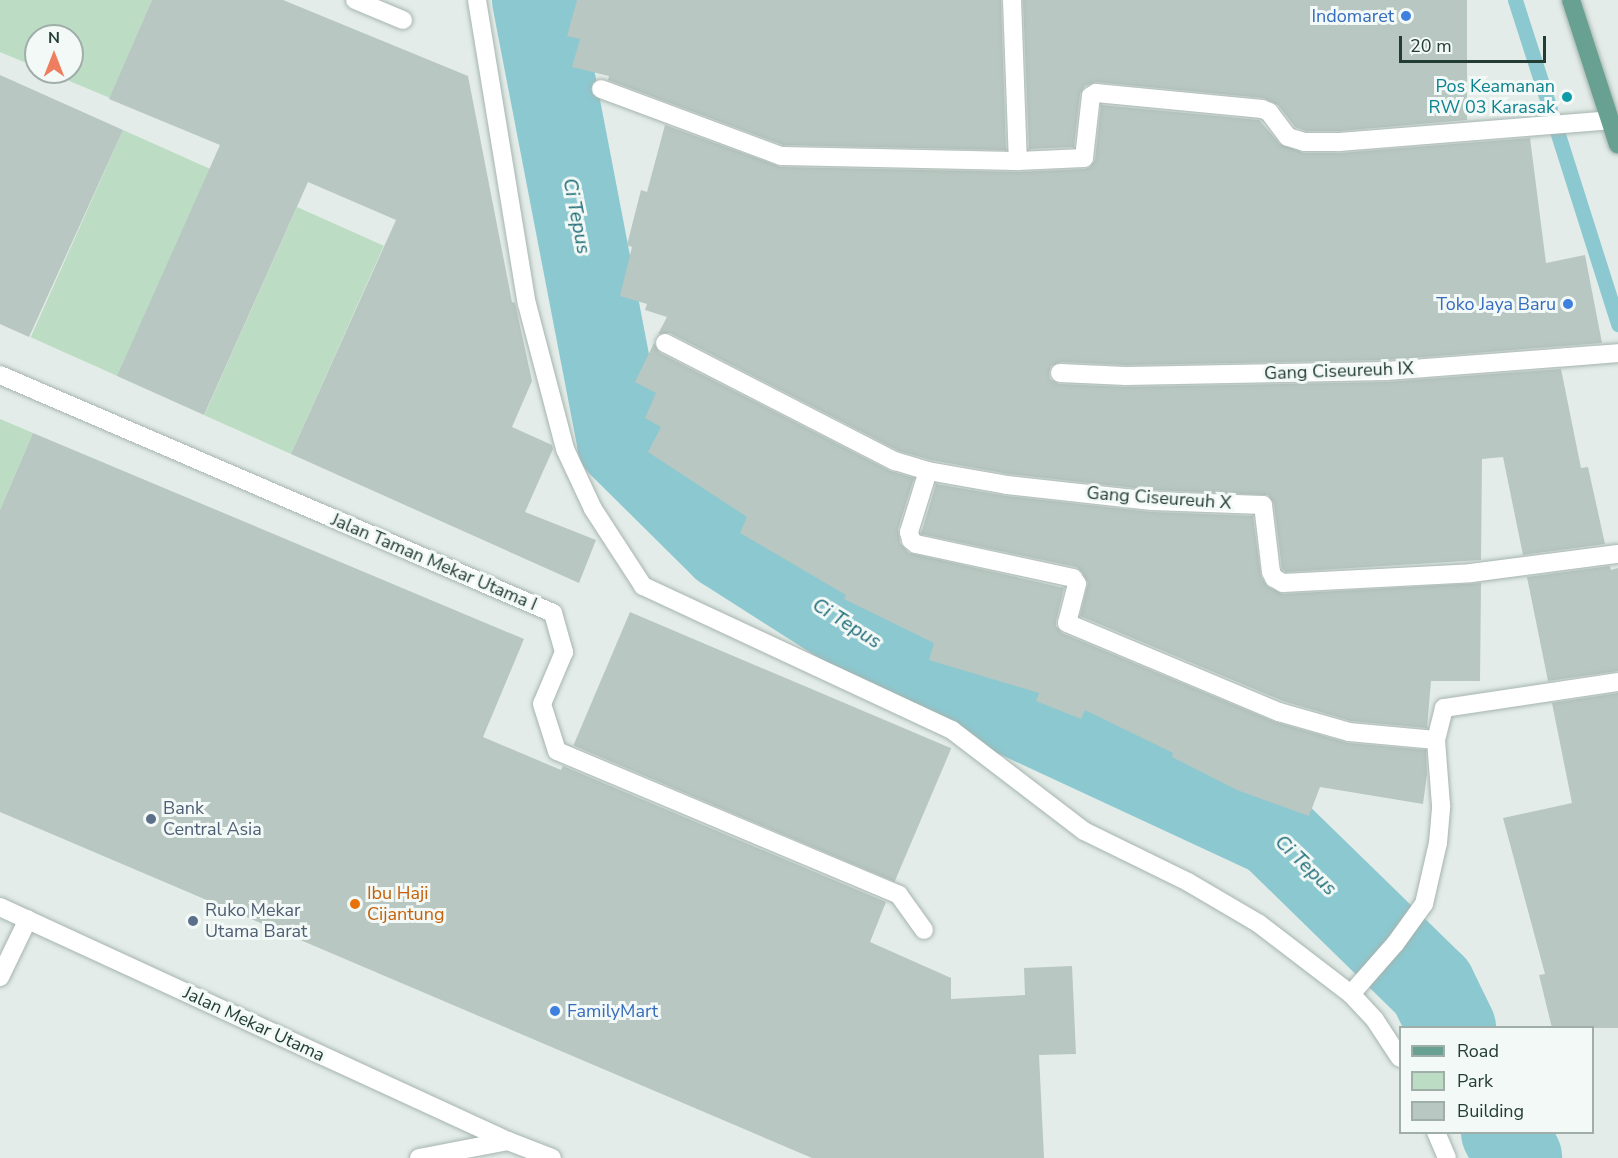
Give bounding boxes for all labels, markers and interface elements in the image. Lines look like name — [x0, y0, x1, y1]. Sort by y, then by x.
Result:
place label: Indomaret — [1312, 5, 1394, 27]
marker: Indomaret — [1399, 9, 1413, 23]
north arrow — [24, 24, 84, 84]
scale bar — [1402, 24, 1549, 62]
text: N — [48, 27, 60, 49]
text: 20 m — [1410, 34, 1452, 58]
place label: Pos Keamanan RW 03 Karasak — [1429, 76, 1555, 118]
marker: Pos Keamanan RW 03 Karasak — [1560, 90, 1574, 104]
water label: Ci Tepus — [558, 176, 596, 256]
place label: Toko Jaya Baru — [1436, 293, 1556, 315]
marker: Toko Jaya Baru — [1561, 297, 1575, 311]
street label: Gang Ciseureuh IX — [1264, 358, 1414, 384]
street label: Gang Ciseureuh X — [1086, 482, 1232, 514]
street label: Jalan Taman Mekar Utama I — [328, 509, 540, 615]
water label: Ci Tepus — [808, 592, 886, 654]
place label: Bank Central Asia — [163, 798, 262, 840]
marker: Bank Central Asia — [144, 812, 158, 826]
water label: Ci Tepus — [1270, 830, 1342, 900]
place label: Ibu Haji Cijantung — [367, 883, 444, 926]
marker: Ibu Haji Cijantung — [348, 897, 362, 911]
place label: Ruko Mekar Utama Barat — [205, 900, 307, 942]
marker: Ruko Mekar Utama Barat — [186, 914, 200, 928]
street label: Jalan Mekar Utama — [180, 982, 328, 1066]
place label: FamilyMart — [567, 1000, 658, 1022]
marker: FamilyMart — [548, 1004, 562, 1018]
legend — [1399, 1026, 1594, 1134]
text: Road — [1457, 1039, 1499, 1063]
text: Park — [1457, 1069, 1493, 1093]
text: Building — [1457, 1099, 1524, 1123]

